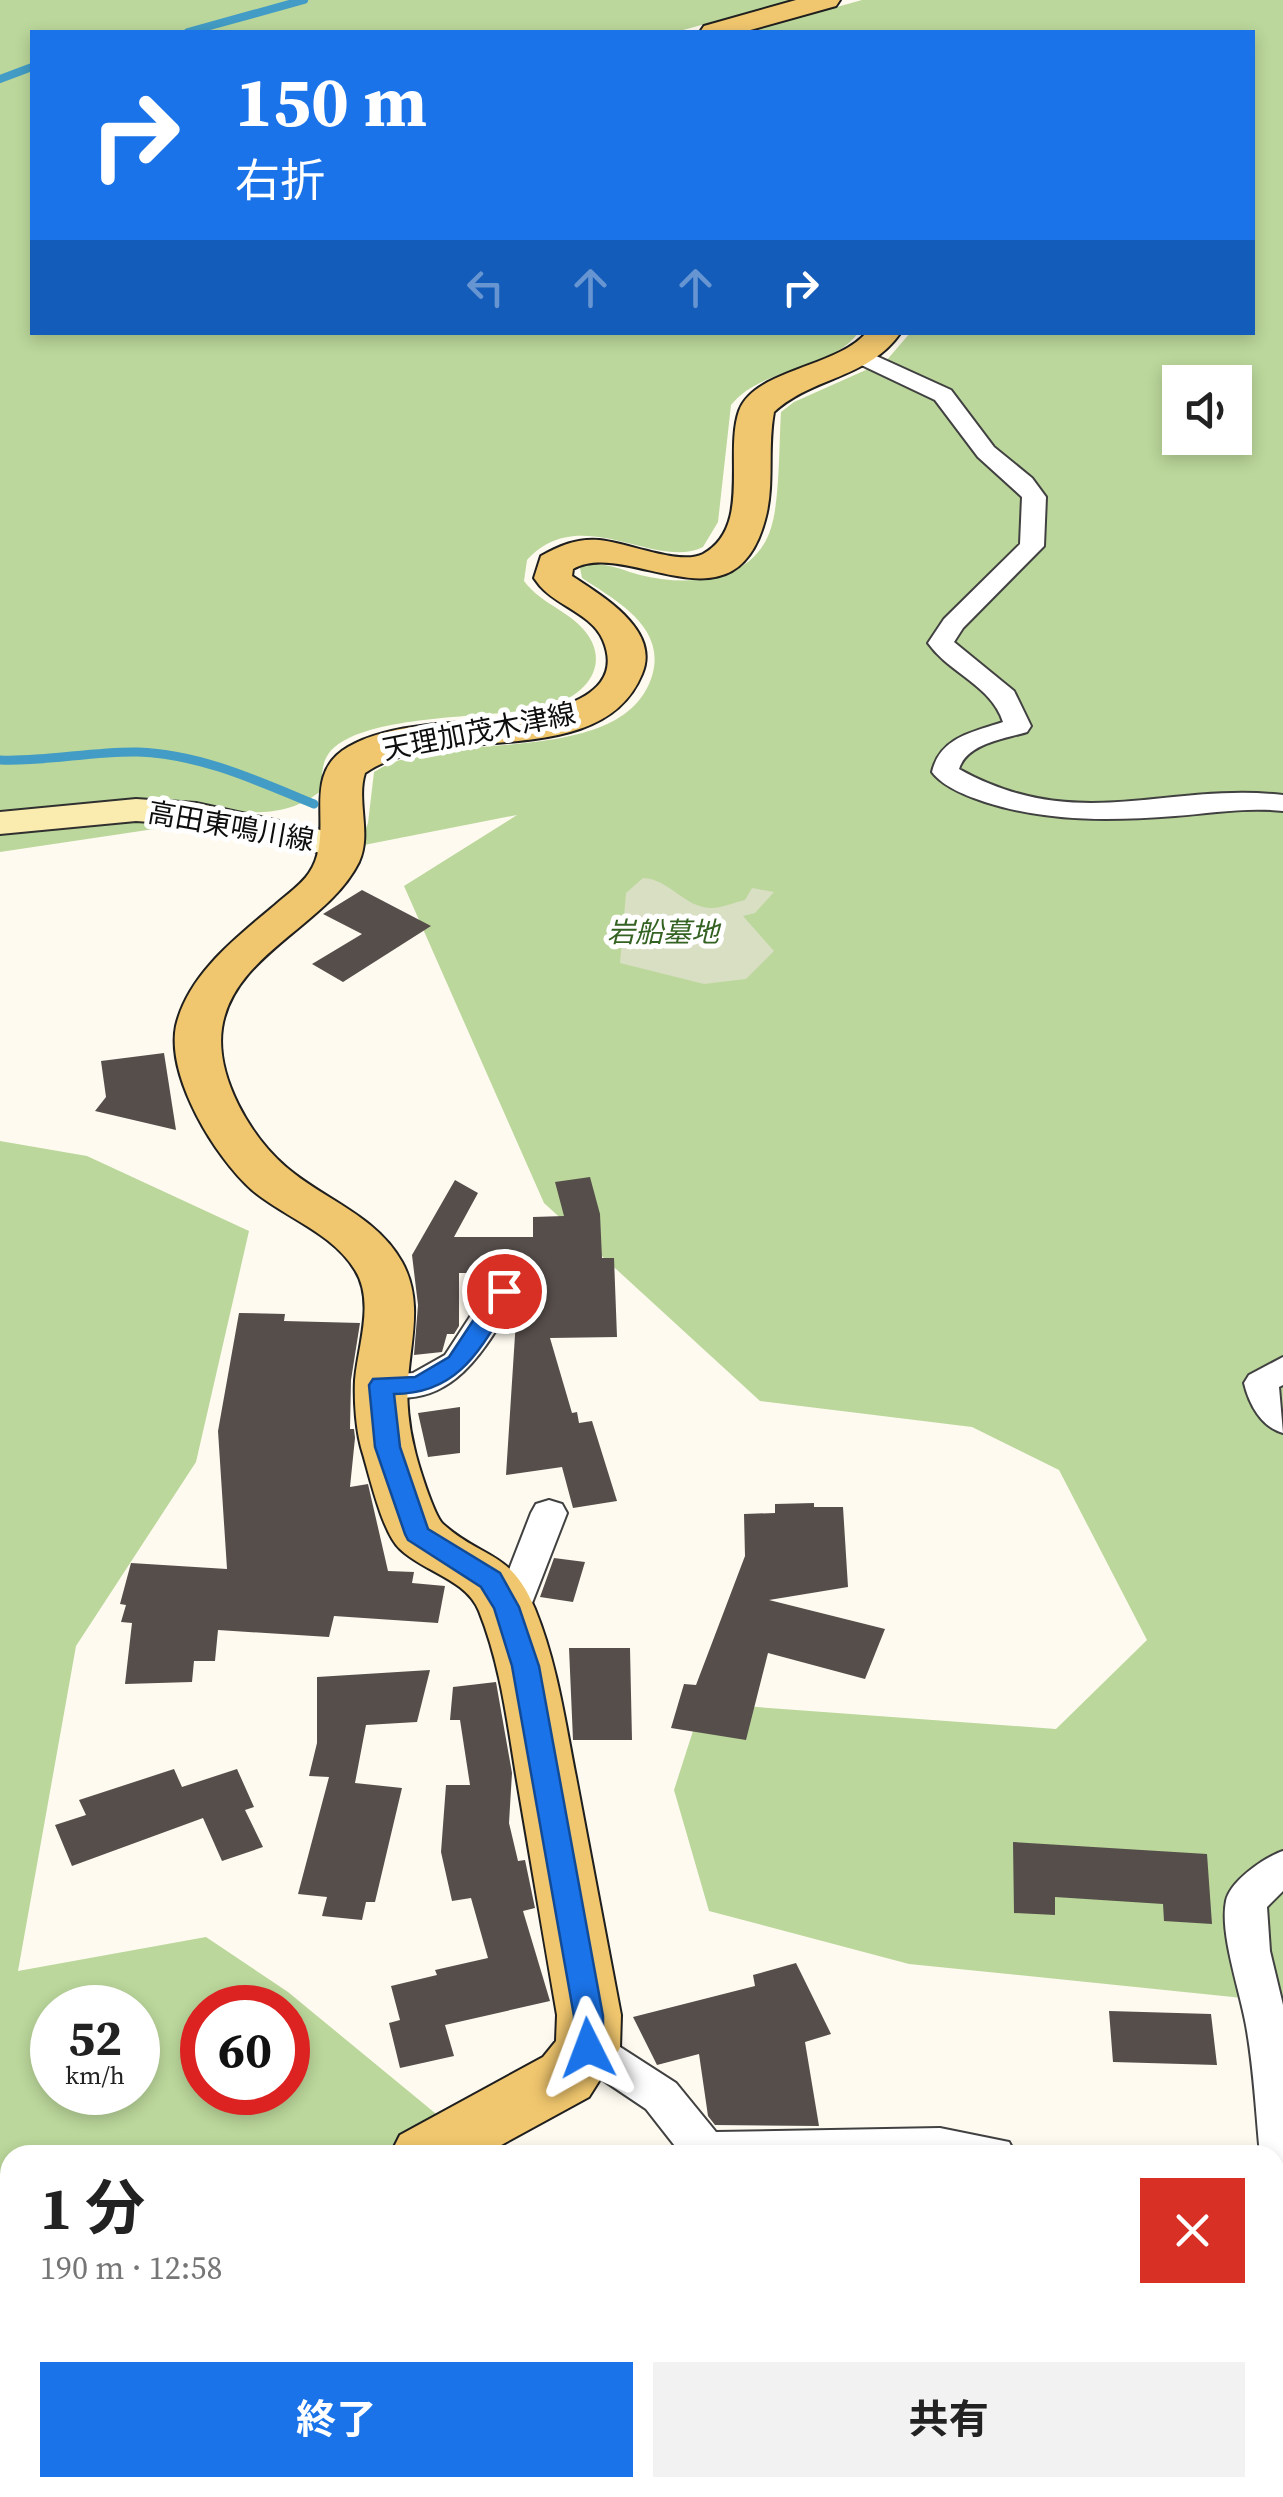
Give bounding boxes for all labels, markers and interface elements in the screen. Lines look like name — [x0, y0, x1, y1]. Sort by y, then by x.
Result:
text: 150 m — [235, 53, 427, 149]
icon: right — [70, 70, 200, 200]
text: 右折 — [235, 149, 325, 211]
icon: left — [458, 260, 513, 315]
icon: ahead — [563, 260, 618, 315]
icon: ahead — [668, 260, 723, 315]
icon: right — [773, 260, 828, 315]
map controls — [1162, 365, 1252, 455]
button: sound — [1162, 365, 1252, 455]
street label: 天理加茂木津線 — [379, 694, 579, 768]
street label: 高田東鳴川線 — [145, 793, 317, 859]
park label: 岩船墓地 — [607, 913, 722, 951]
pin — [462, 1249, 547, 1334]
icon: arrive — [477, 1264, 532, 1319]
speed limit sign: 60 — [180, 1985, 310, 2115]
position arrow — [536, 1996, 640, 2100]
text: 52 — [68, 2003, 122, 2072]
text: km/h — [65, 2058, 125, 2092]
text: 1 分 — [40, 2167, 145, 2249]
button: close — [1140, 2178, 1245, 2283]
text: 190 m · 12:58 — [40, 2246, 222, 2290]
button: 終了 — [40, 2362, 633, 2477]
button: 共有 — [653, 2362, 1245, 2477]

